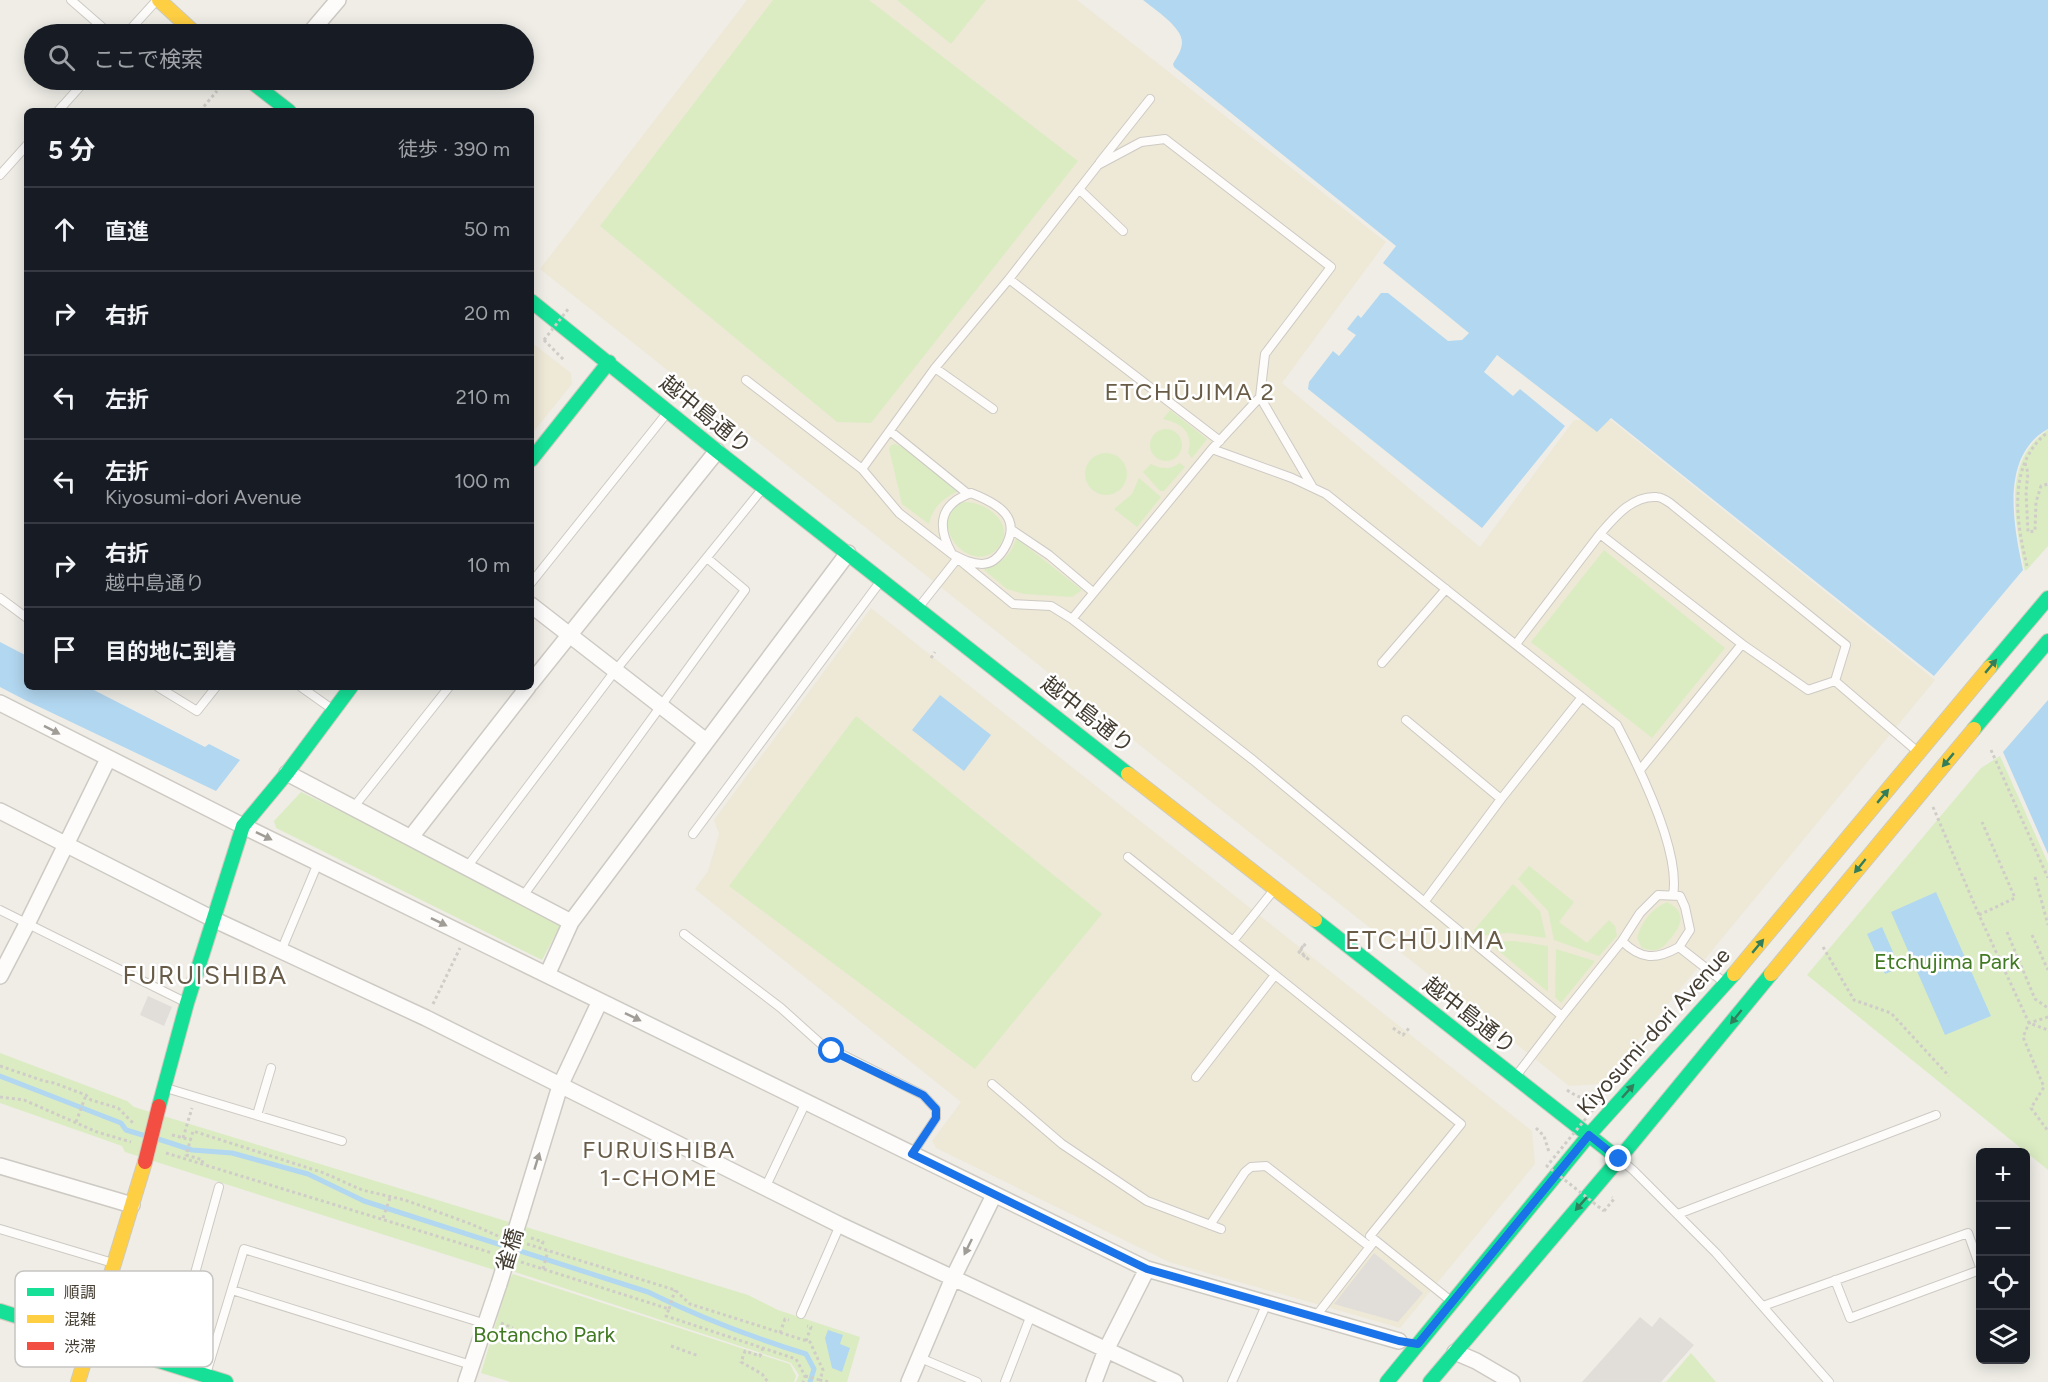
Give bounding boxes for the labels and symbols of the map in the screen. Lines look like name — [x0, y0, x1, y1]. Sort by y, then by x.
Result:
street label: 越中島通り — [654, 369, 757, 459]
district label: ETCHŪJIMA 2 — [1104, 377, 1276, 406]
one-way arrow — [1985, 658, 1998, 674]
street label: 越中島通り — [1036, 670, 1139, 759]
one-way arrow — [44, 725, 61, 735]
one-way arrow — [1942, 752, 1955, 767]
one-way arrow — [1876, 788, 1889, 804]
one-way arrow — [255, 831, 273, 841]
one-way arrow — [1854, 858, 1867, 873]
one-way arrow — [430, 918, 447, 927]
district label: ETCHŪJIMA — [1345, 924, 1505, 956]
one-way arrow — [1751, 938, 1764, 954]
street label: Kiyosumi-dori Avenue — [1571, 942, 1736, 1121]
park label: Etchujima Park — [1874, 948, 2020, 975]
district label: FURUISHIBA — [122, 959, 288, 991]
street label: 越中島通り — [1418, 971, 1521, 1060]
one-way arrow — [1730, 1009, 1743, 1025]
one-way arrow — [625, 1012, 642, 1022]
route start — [818, 1037, 844, 1063]
one-way arrow — [1621, 1084, 1635, 1099]
district label: FURUISHIBA 1-CHOME — [582, 1135, 736, 1192]
route end — [1605, 1145, 1631, 1171]
one-way arrow — [533, 1152, 542, 1170]
one-way arrow — [1575, 1196, 1588, 1212]
street label: 雀橋 — [490, 1225, 529, 1275]
one-way arrow — [963, 1239, 973, 1256]
legend — [15, 1271, 213, 1367]
text: 順調 — [64, 1283, 96, 1302]
text: 混雑 — [64, 1310, 96, 1329]
park label: Botancho Park — [473, 1321, 615, 1348]
text: 渋滞 — [64, 1337, 96, 1356]

